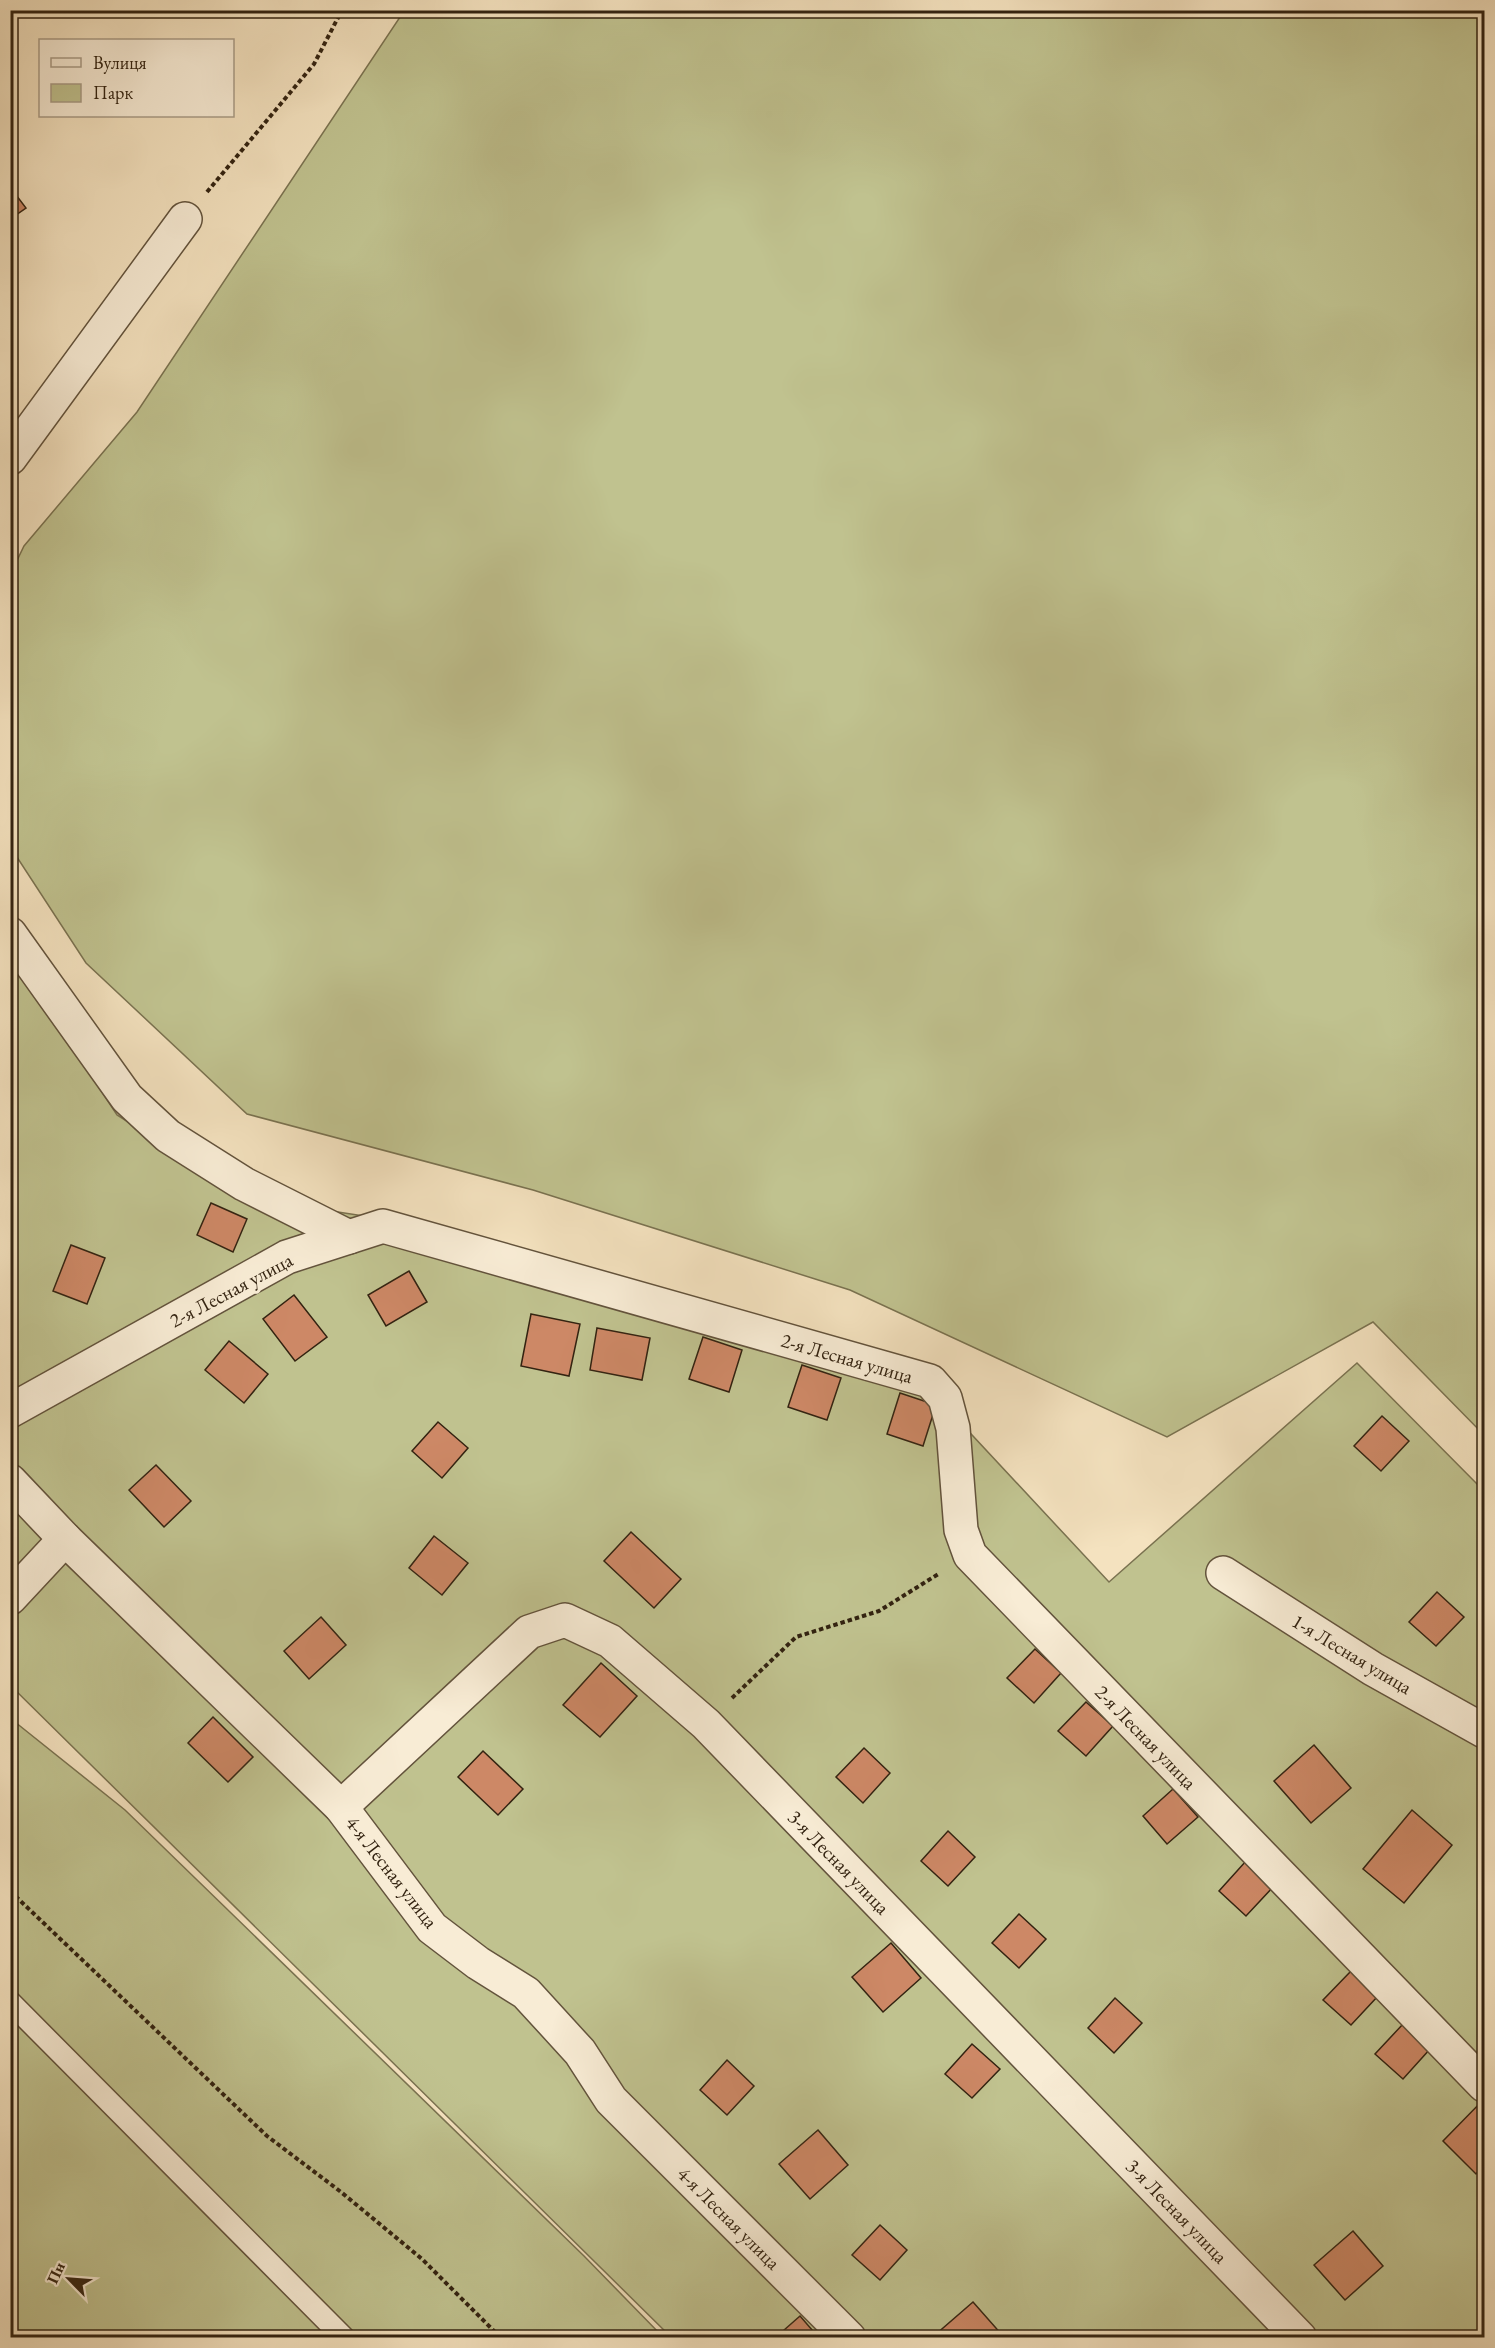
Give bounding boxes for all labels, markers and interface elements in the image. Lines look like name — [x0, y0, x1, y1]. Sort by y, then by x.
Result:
legend — [39, 39, 234, 117]
text: Вулиця — [93, 51, 146, 74]
text: Парк — [93, 81, 133, 104]
street label: 2-я Лесная улица — [165, 1247, 297, 1333]
street label: 2-я Лесная улица — [778, 1327, 916, 1389]
street label: 1-я Лесная улица — [1287, 1608, 1417, 1700]
street label: 2-я Лесная улица — [1090, 1679, 1202, 1795]
street label: 3-я Лесная улица — [783, 1804, 895, 1920]
street label: 4-я Лесная улица — [340, 1811, 444, 1933]
street label: 3-я Лесная улица — [1121, 2153, 1233, 2269]
street label: 4-я Лесная улица — [672, 2161, 786, 2275]
north arrow — [39, 2249, 99, 2309]
text: Пн — [42, 2259, 70, 2287]

